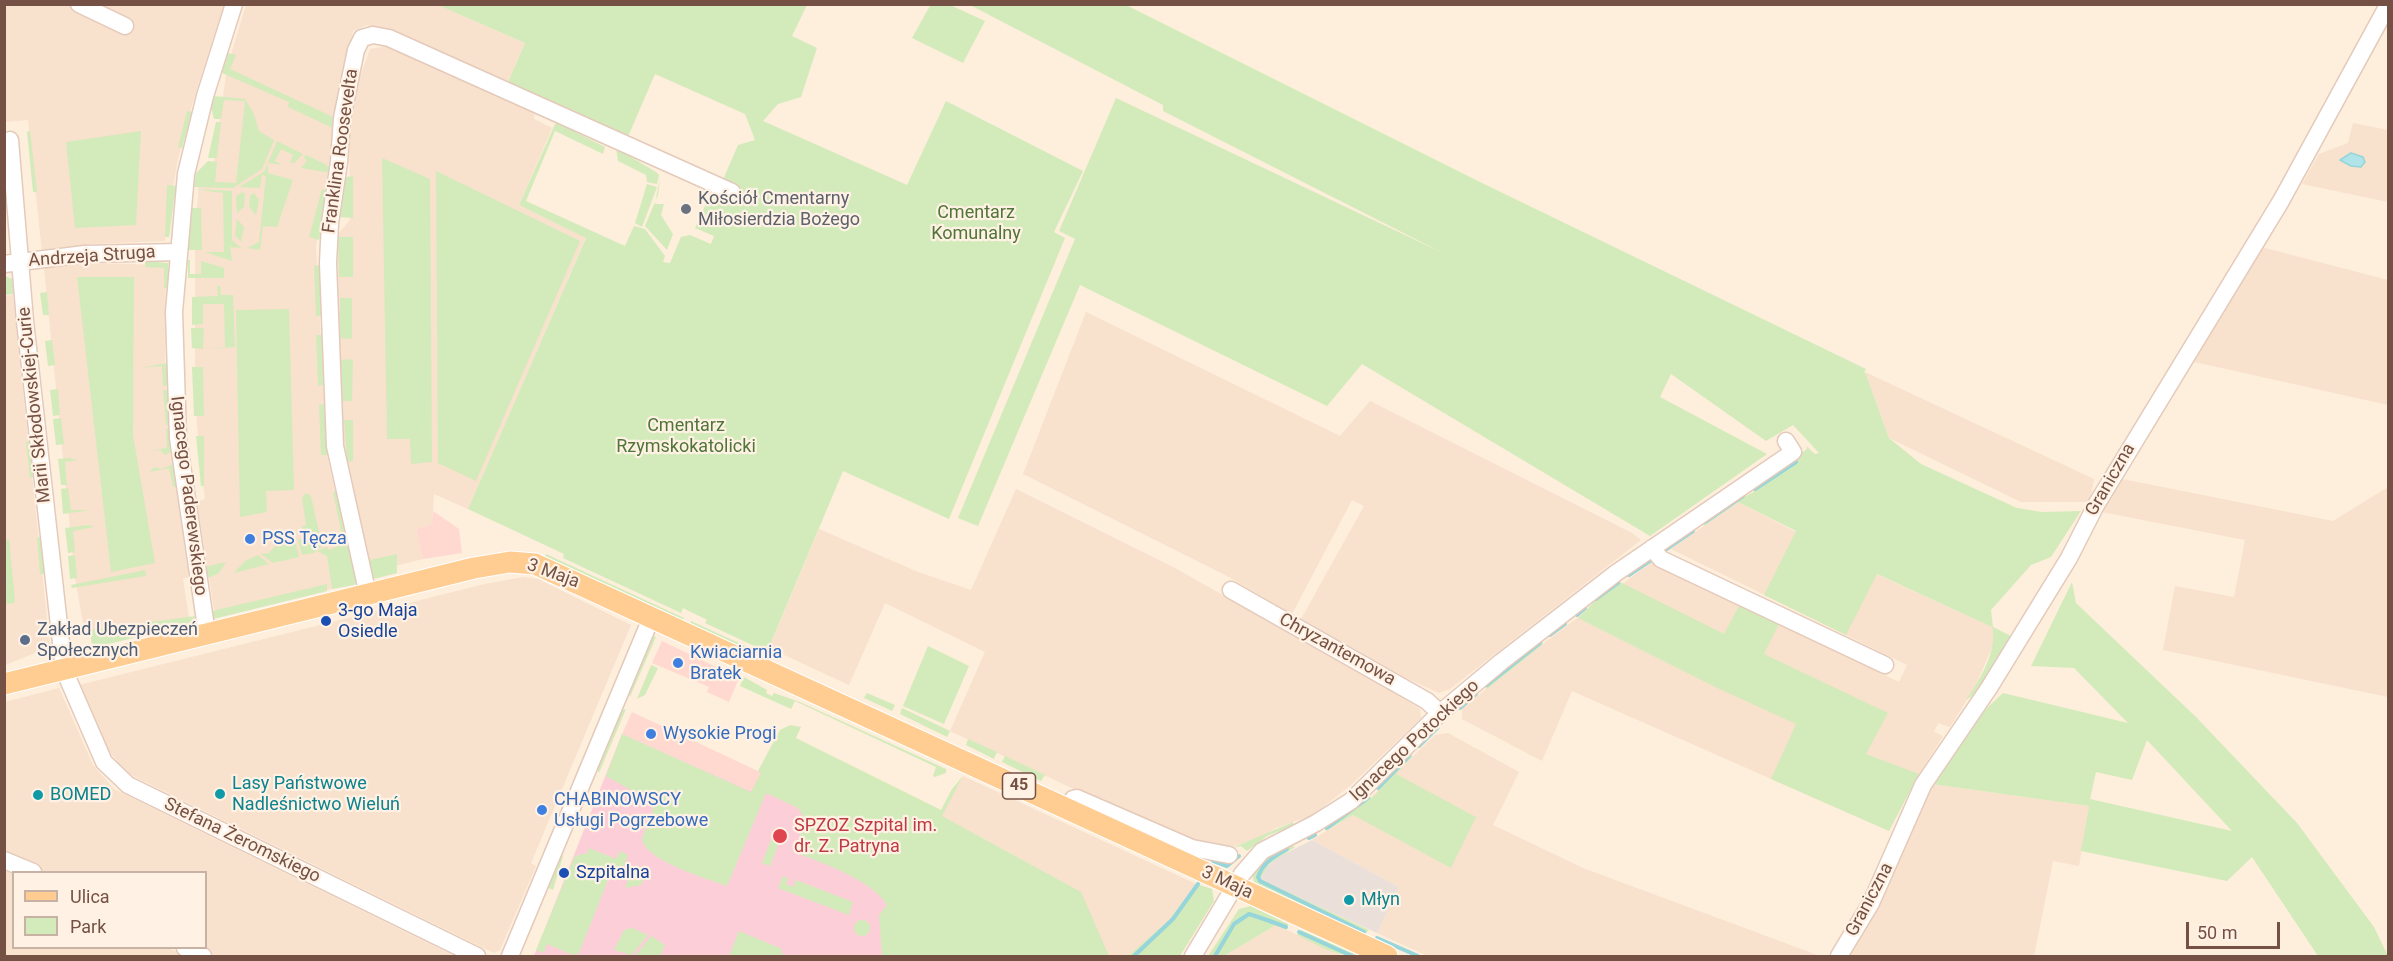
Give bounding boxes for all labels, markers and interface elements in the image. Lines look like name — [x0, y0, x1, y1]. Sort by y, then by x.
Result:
street label: Franklina Roosevelta — [319, 67, 363, 235]
place label: Kościół Cmentarny Miłosierdzia Bożego — [698, 188, 860, 230]
marker: Kościół Cmentarny Miłosierdzia Bożego — [679, 202, 693, 216]
park label: Cmentarz Komunalny — [931, 202, 1021, 244]
street label: Andrzeja Struga — [28, 242, 156, 272]
street label: Marii Skłodowskiej-Curie — [14, 306, 56, 504]
street label: Ignacego Paderewskiego — [165, 395, 211, 597]
park label: Cmentarz Rzymskokatolicki — [616, 415, 756, 458]
street label: Graniczna — [2082, 440, 2140, 520]
place label: PSS Tęcza — [262, 528, 347, 550]
marker: PSS Tęcza — [243, 532, 257, 546]
street label: 3 Maja — [524, 555, 582, 593]
place label: 3-go Maja Osiedle — [338, 600, 418, 642]
street label: Chryzantemowa — [1275, 609, 1399, 691]
marker: 3-go Maja Osiedle — [319, 614, 333, 628]
place label: Zakład Ubezpieczeń Społecznych — [37, 619, 198, 662]
marker: Zakład Ubezpieczeń Społecznych — [18, 633, 32, 647]
place label: Kwiaciarnia Bratek — [690, 642, 782, 684]
marker: Kwiaciarnia Bratek — [671, 656, 685, 670]
street label: Ignacego Potockiego — [1346, 676, 1484, 806]
place label: Wysokie Progi — [663, 723, 777, 745]
marker: Wysokie Progi — [644, 727, 658, 741]
place label: Lasy Państwowe Nadleśnictwo Wieluń — [232, 773, 400, 816]
road number: 45 — [1002, 773, 1036, 799]
place label: BOMED — [50, 784, 111, 806]
marker: Lasy Państwowe Nadleśnictwo Wieluń — [213, 787, 227, 801]
marker: BOMED — [31, 788, 45, 802]
place label: CHABINOWSCY Usługi Pogrzebowe — [554, 789, 708, 832]
street label: Stefana Żeromskiego — [160, 794, 324, 888]
marker: CHABINOWSCY Usługi Pogrzebowe — [535, 803, 549, 817]
place label: SPZOZ Szpital im. dr. Z. Patryna — [794, 815, 937, 858]
marker: SPZOZ Szpital im. dr. Z. Patryna — [771, 827, 789, 845]
street label: Graniczna — [1842, 860, 1898, 940]
place label: Szpitalna — [576, 862, 650, 884]
street label: 3 Maja — [1198, 862, 1256, 904]
marker: Szpitalna — [557, 866, 571, 880]
legend — [12, 871, 207, 949]
text: Ulica — [70, 886, 110, 907]
place label: Młyn — [1361, 889, 1400, 911]
marker: Młyn — [1342, 893, 1356, 907]
scale bar — [2189, 910, 2284, 948]
text: Park — [70, 916, 106, 937]
text: 50 m — [2197, 922, 2237, 943]

